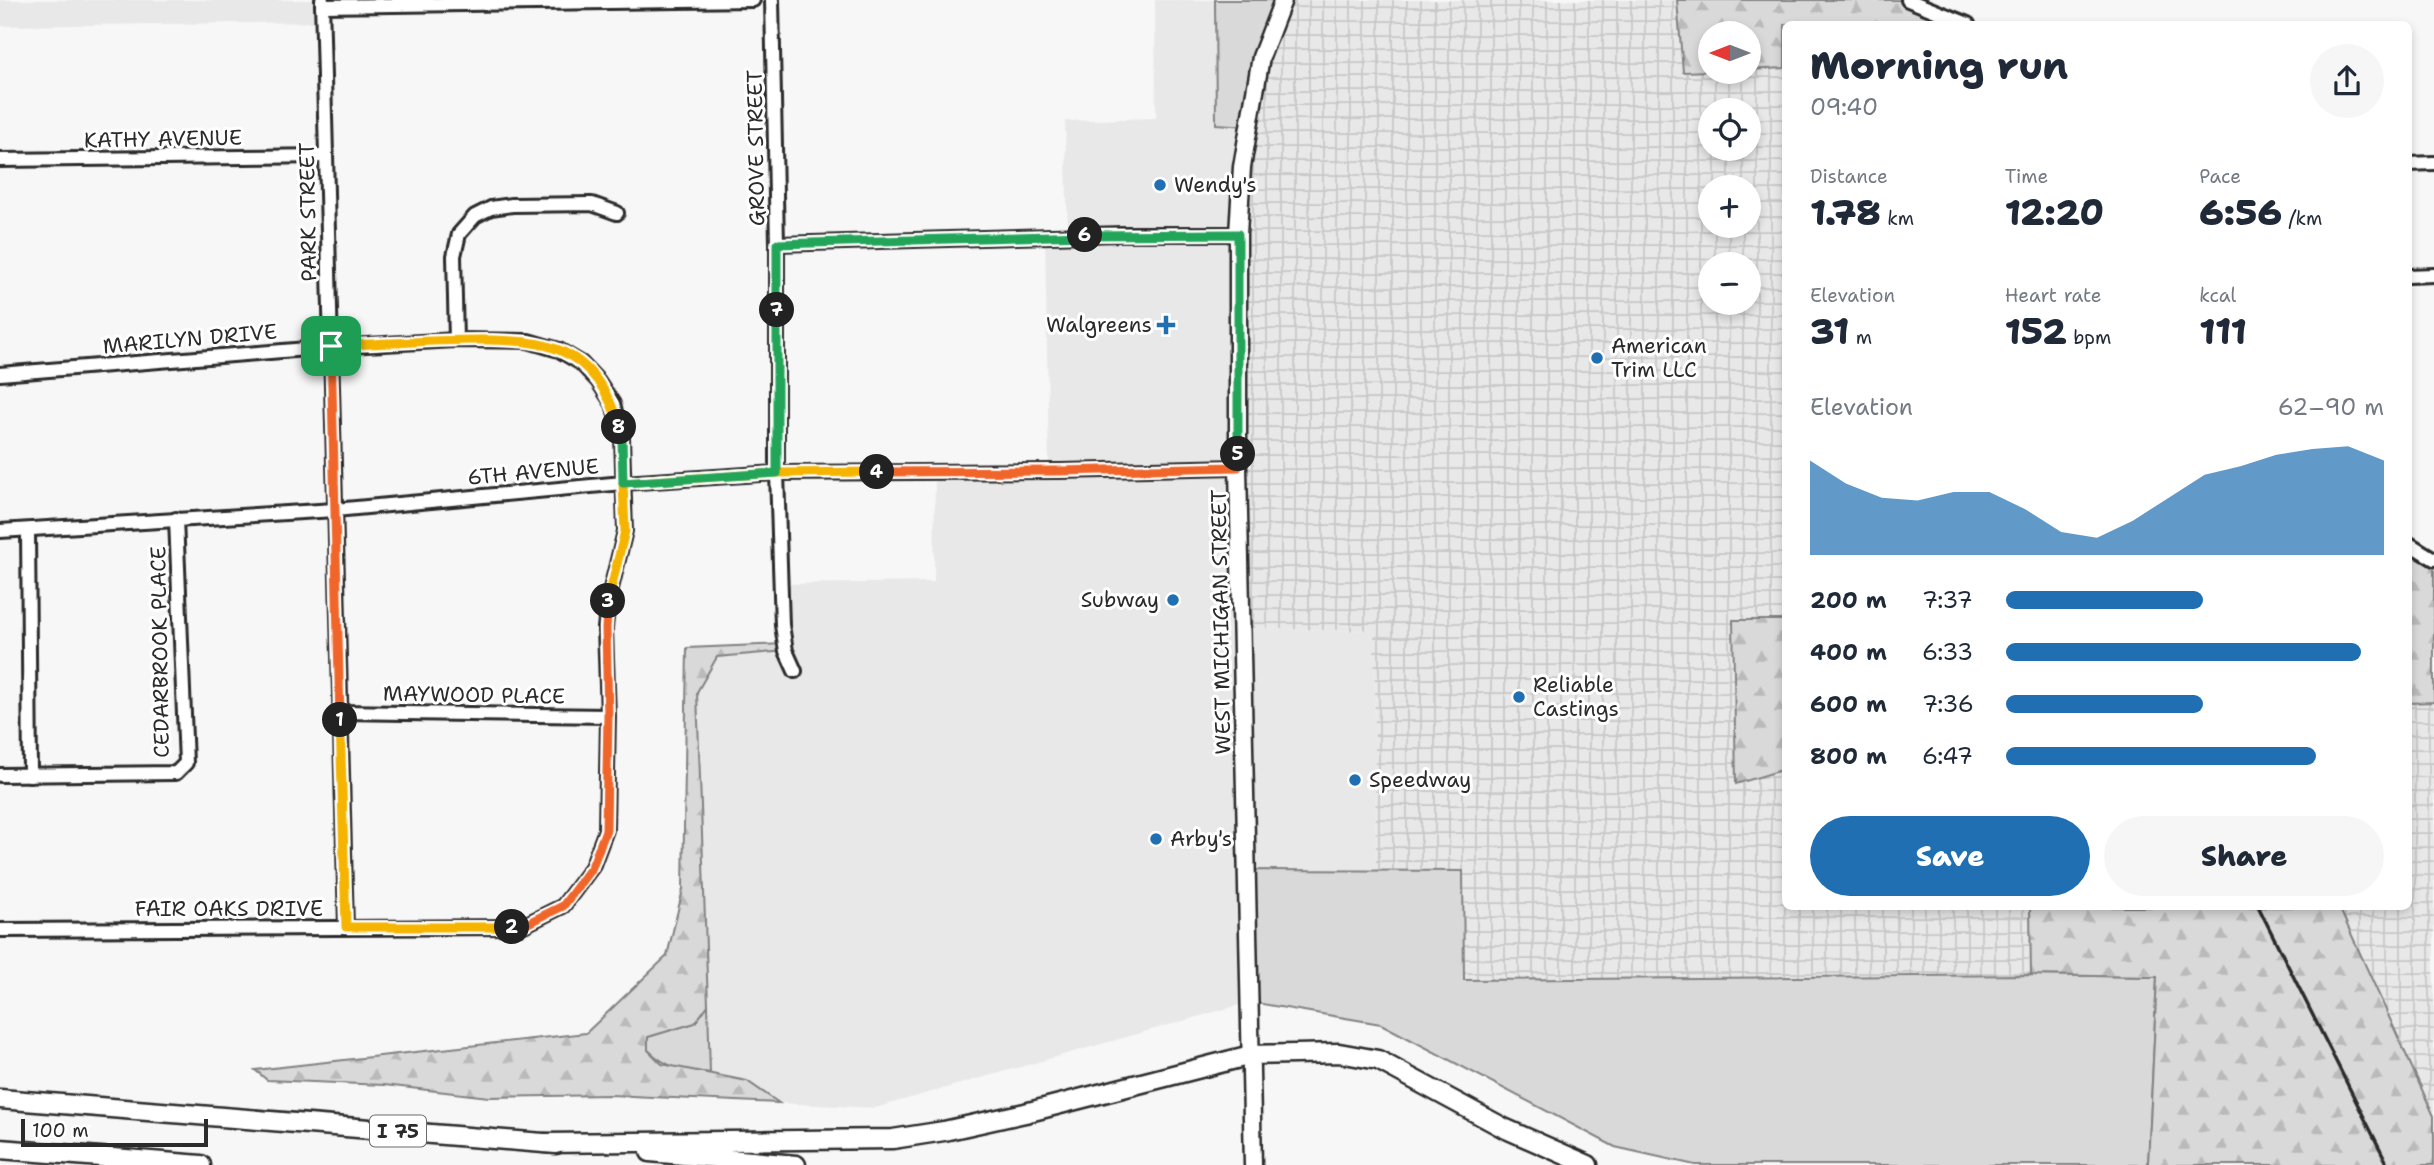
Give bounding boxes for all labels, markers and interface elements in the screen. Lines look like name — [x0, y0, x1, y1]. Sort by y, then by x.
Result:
north arrow — [1698, 21, 1760, 84]
map controls — [1698, 21, 1761, 315]
text: Morning run — [1810, 40, 2068, 91]
button: share — [2310, 44, 2384, 118]
street label: GROVE STREET — [741, 70, 771, 226]
text: 09:40 — [1810, 92, 1878, 122]
button: locate — [1698, 98, 1761, 161]
street label: KATHY AVENUE — [84, 124, 242, 154]
street label: PARK STREET — [293, 142, 323, 282]
text: Distance — [1810, 164, 1888, 189]
text: Time — [2005, 164, 2048, 189]
text: Pace — [2199, 164, 2241, 189]
place label: Wendy's — [1174, 171, 1257, 199]
button: + — [1698, 175, 1761, 238]
marker: Wendy's — [1152, 177, 1168, 193]
text: 1.78 — [1810, 189, 1881, 236]
text: 12:20 — [2005, 189, 2104, 236]
text: 6:56 — [2199, 189, 2282, 236]
text: km — [1881, 206, 1914, 231]
text: /km — [2282, 206, 2322, 231]
pin: 6 — [1068, 218, 1102, 252]
text: 6 — [1078, 222, 1091, 247]
button: − — [1698, 252, 1761, 315]
text: Elevation — [1810, 283, 1895, 308]
text: Heart rate — [2005, 283, 2101, 308]
text: kcal — [2199, 283, 2236, 308]
pin: 7 — [760, 292, 794, 328]
text: 7 — [770, 297, 783, 322]
text: 31 — [1810, 308, 1849, 355]
text: 152 — [2005, 308, 2067, 355]
text: 111 — [2199, 308, 2247, 355]
place label: Walgreens — [1046, 311, 1152, 339]
pin — [301, 316, 361, 376]
street label: MARILYN DRIVE — [102, 317, 278, 361]
marker: Walgreens — [1158, 317, 1174, 333]
text: m — [1849, 325, 1872, 350]
text: bpm — [2067, 325, 2111, 350]
icon: arrive — [312, 327, 350, 365]
place label: American Trim LLC — [1611, 332, 1707, 384]
marker: American Trim LLC — [1589, 350, 1605, 366]
text: Elevation — [1810, 392, 1913, 422]
text: 62–90 m — [2278, 392, 2384, 422]
pin: 8 — [602, 410, 636, 444]
text: 8 — [612, 414, 625, 439]
pin: 5 — [1220, 436, 1256, 472]
text: 5 — [1232, 441, 1243, 466]
street label: 6TH AVENUE — [466, 452, 600, 492]
pin: 4 — [860, 454, 894, 490]
text: 4 — [870, 459, 883, 484]
street label: WEST MICHIGAN STREET — [1205, 489, 1237, 755]
street label: CEDARBROOK PLACE — [144, 546, 176, 758]
pin: 3 — [590, 584, 626, 618]
text: 200 m — [1810, 585, 1887, 615]
text: 7:37 — [1922, 585, 1973, 615]
place label: Subway — [1081, 586, 1159, 614]
text: 3 — [601, 588, 614, 613]
marker: Subway — [1165, 592, 1181, 608]
text: 400 m — [1810, 637, 1887, 667]
text: 6:33 — [1922, 637, 1973, 667]
place label: Reliable Castings — [1533, 671, 1619, 723]
street label: MAYWOOD PLACE — [383, 679, 565, 711]
marker: Reliable Castings — [1511, 689, 1527, 705]
text: 600 m — [1810, 689, 1887, 719]
text: 7:36 — [1922, 689, 1974, 719]
pin: 1 — [322, 702, 358, 738]
text: 1 — [335, 707, 344, 732]
text: 800 m — [1810, 741, 1887, 771]
text: 6:47 — [1922, 741, 1973, 771]
place label: Speedway — [1369, 766, 1471, 794]
marker: Speedway — [1347, 772, 1363, 788]
button: Save — [1810, 816, 2090, 896]
button: Share — [2104, 816, 2384, 896]
place label: Arby's — [1170, 825, 1232, 853]
marker: Arby's — [1148, 831, 1164, 847]
street label: FAIR OAKS DRIVE — [135, 895, 323, 923]
pin: 2 — [494, 909, 530, 944]
text: 2 — [505, 914, 518, 939]
scale bar — [21, 1116, 208, 1148]
road number: I 75 — [370, 1116, 426, 1147]
text: 100 m — [32, 1118, 89, 1143]

